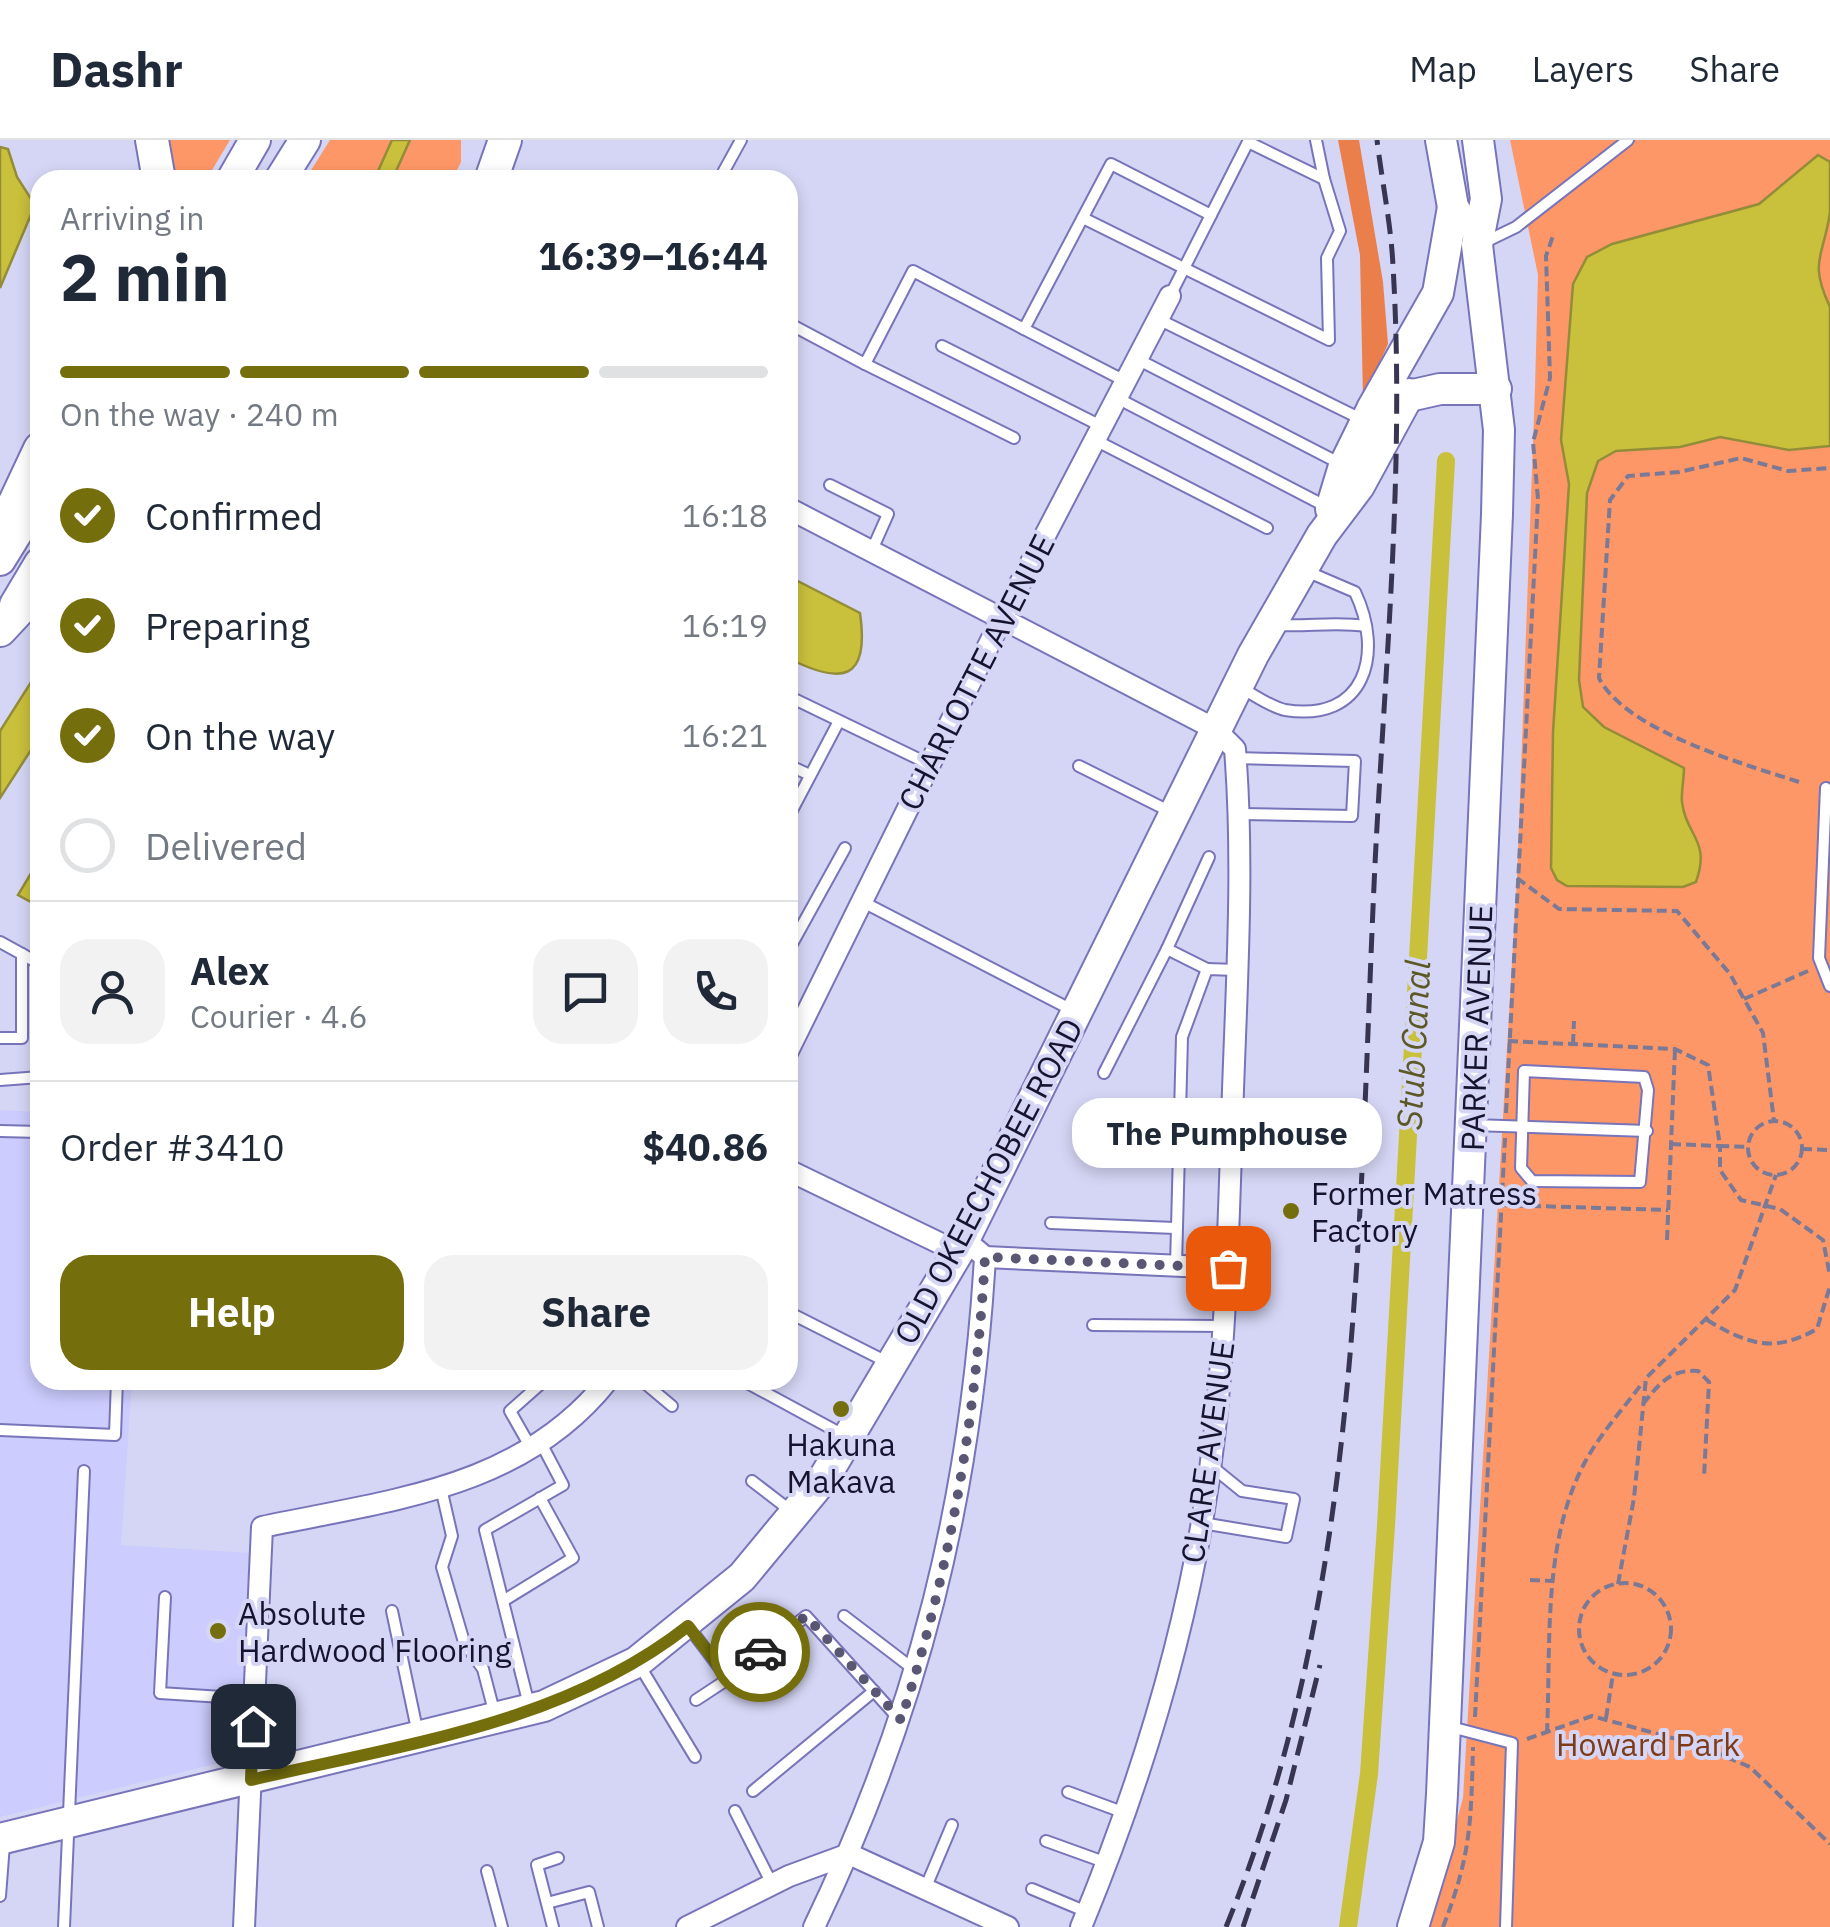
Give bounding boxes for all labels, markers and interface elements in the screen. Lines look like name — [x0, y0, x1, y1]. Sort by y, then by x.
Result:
text: Dashr — [50, 38, 183, 100]
text: Map — [1409, 46, 1477, 92]
text: Layers — [1532, 46, 1634, 92]
text: Share — [1689, 46, 1780, 92]
text: Arriving in — [60, 197, 205, 239]
text: 16:39–16:44 — [538, 231, 768, 280]
text: 2 min — [60, 234, 230, 319]
text: On the way · 240 m — [60, 393, 339, 435]
icon: check — [60, 488, 115, 543]
text: Confirmed — [145, 491, 323, 540]
text: 16:18 — [682, 494, 768, 536]
street label: CHARLOTTE AVENUE — [888, 527, 1064, 817]
icon: check — [60, 598, 115, 653]
text: Preparing — [145, 601, 310, 650]
text: 16:19 — [682, 604, 768, 646]
icon: check — [60, 708, 115, 763]
text: On the way — [145, 711, 335, 760]
text: 16:21 — [682, 714, 768, 756]
text: Delivered — [145, 821, 307, 870]
street label: PARKER AVENUE — [1451, 904, 1501, 1152]
button: person — [60, 939, 165, 1044]
button: chat — [533, 939, 638, 1044]
button: phone — [663, 939, 768, 1044]
text: Alex — [190, 946, 270, 995]
water label: Stub Canal — [1386, 958, 1440, 1131]
text: Courier · 4.6 — [190, 995, 368, 1037]
street label: OLD OKEECHOBEE ROAD — [884, 1011, 1092, 1351]
callout: The Pumphouse — [1073, 1098, 1383, 1168]
text: The Pumphouse — [1106, 1112, 1348, 1154]
text: Order #3410 — [60, 1122, 285, 1171]
text: $40.86 — [642, 1122, 768, 1171]
place label: Former Matress Factory — [1311, 1172, 1537, 1251]
marker: Former Matress Factory — [1280, 1200, 1302, 1222]
pin — [1186, 1226, 1271, 1311]
icon: bag — [1201, 1241, 1256, 1296]
button: Help — [60, 1255, 404, 1370]
button: Share — [424, 1255, 768, 1370]
street label: CLARE AVENUE — [1171, 1338, 1243, 1566]
marker: Hakuna Makava — [830, 1398, 852, 1420]
place label: Hakuna Makava — [786, 1423, 896, 1502]
place label: Absolute Hardwood Flooring — [238, 1592, 512, 1671]
courier — [710, 1602, 810, 1702]
marker: Absolute Hardwood Flooring — [207, 1620, 229, 1642]
icon: car — [733, 1625, 788, 1680]
pin — [211, 1684, 296, 1769]
icon: home — [226, 1699, 281, 1754]
park label: Howard Park — [1556, 1723, 1740, 1765]

